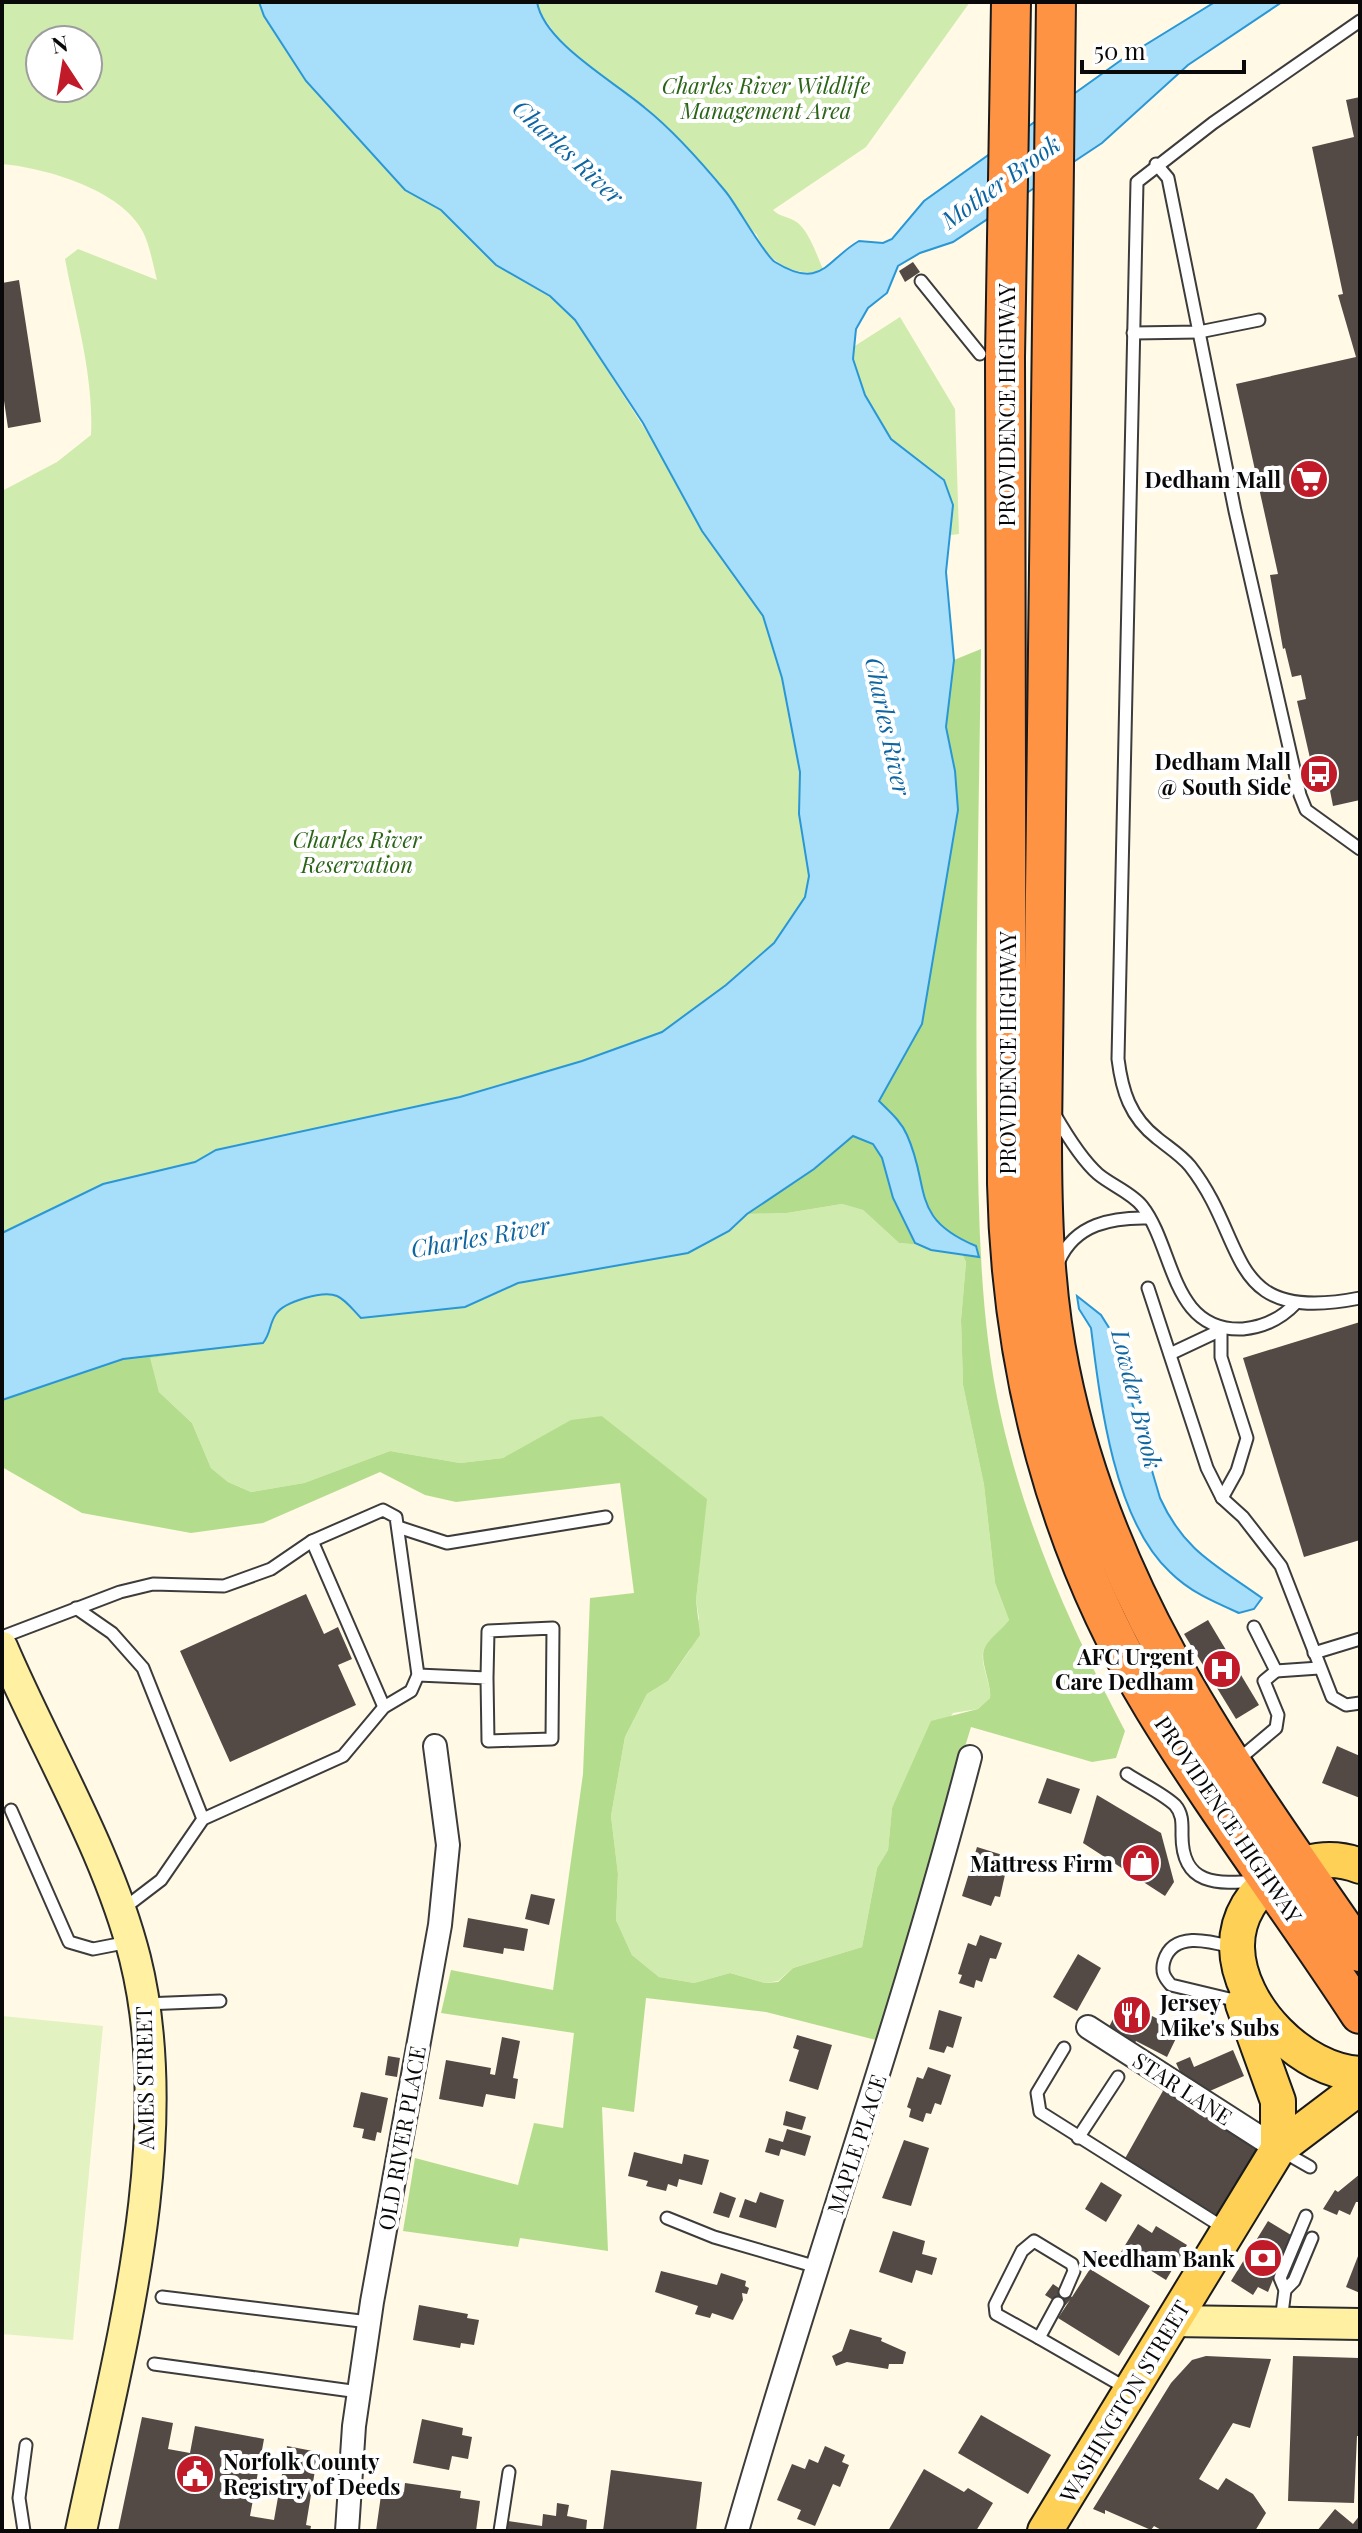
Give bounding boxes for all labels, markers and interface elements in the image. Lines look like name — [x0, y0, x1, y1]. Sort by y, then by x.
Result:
north arrow — [24, 24, 104, 104]
scale bar — [1082, 24, 1244, 74]
text: N — [49, 27, 71, 60]
text: 50 m — [1094, 34, 1146, 66]
park label: Charles River Wildlife Management Area — [662, 70, 871, 125]
water label: Charles River — [507, 91, 632, 211]
water label: Mother Brook — [933, 127, 1066, 236]
street label: PROVIDENCE HIGHWAY — [991, 283, 1021, 527]
supermarket icon: Dedham Mall — [1288, 458, 1330, 500]
place label: Dedham Mall — [1144, 464, 1281, 494]
water label: Charles River — [859, 654, 919, 799]
place label: Dedham Mall @ South Side — [1154, 746, 1291, 801]
bus stop icon: Dedham Mall @ South Side — [1298, 753, 1340, 795]
park label: Charles River Reservation — [293, 824, 422, 879]
street label: PROVIDENCE HIGHWAY — [992, 931, 1022, 1175]
water label: Charles River — [408, 1208, 553, 1264]
water label: Lowder Brook — [1105, 1325, 1171, 1472]
place label: AFC Urgent Care Dedham — [1055, 1641, 1194, 1696]
hospital icon: AFC Urgent Care Dedham — [1201, 1648, 1243, 1690]
street label: PROVIDENCE HIGHWAY — [1149, 1710, 1309, 1928]
shop icon: Mattress Firm — [1120, 1842, 1162, 1884]
place label: Mattress Firm — [970, 1848, 1113, 1878]
place label: Jersey Mike's Subs — [1159, 1987, 1279, 2042]
restaurant icon: Jersey Mike's Subs — [1111, 1994, 1153, 2036]
street label: AMES STREET — [128, 2006, 160, 2151]
street label: OLD RIVER PLACE — [370, 2043, 432, 2233]
street label: STAR LANE — [1128, 2045, 1238, 2131]
street label: MAPLE PLACE — [819, 2070, 893, 2218]
bank icon: Needham Bank — [1242, 2237, 1284, 2279]
place label: Needham Bank — [1082, 2243, 1235, 2273]
street label: WASHINGTON STREET — [1051, 2294, 1196, 2508]
place label: Norfolk County Registry of Deeds — [223, 2446, 400, 2501]
public building icon: Norfolk County Registry of Deeds — [174, 2453, 216, 2495]

